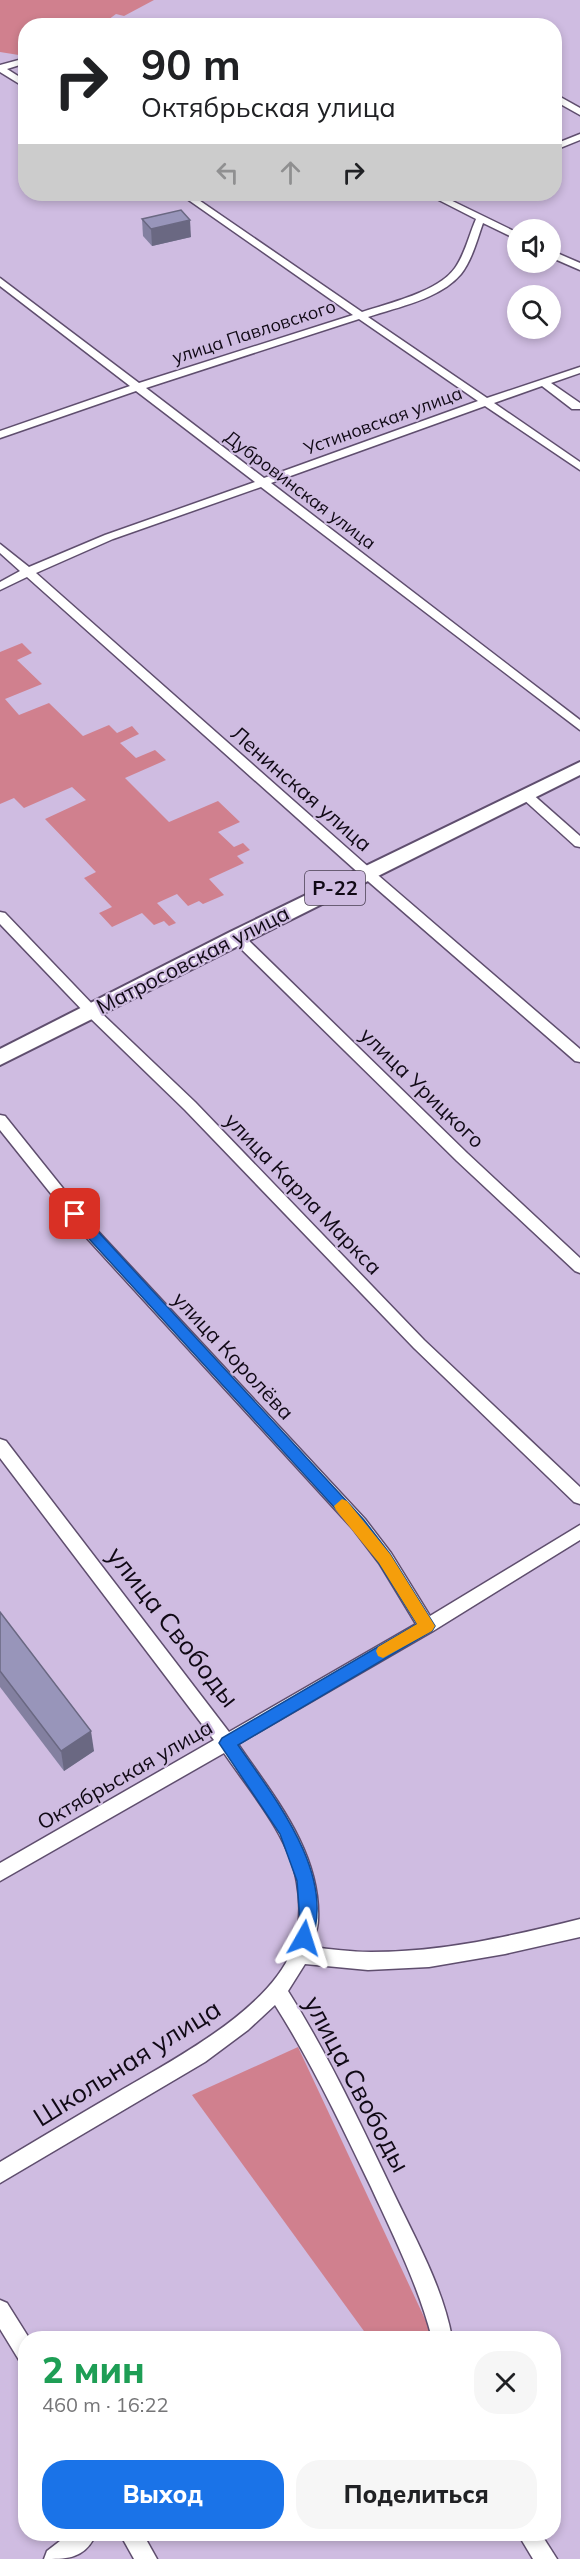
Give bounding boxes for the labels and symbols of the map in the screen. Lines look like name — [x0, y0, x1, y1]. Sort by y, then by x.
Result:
street label: улица Павловского — [169, 294, 339, 369]
street label: Устиновская улица — [300, 381, 465, 460]
street label: Дубровинская улица — [220, 425, 381, 554]
street label: Ленинская улица — [226, 720, 377, 857]
road number: Р-22 — [305, 871, 365, 905]
street label: Матросовская улица — [92, 899, 293, 1019]
street label: улица Урицкого — [355, 1021, 490, 1153]
street label: улица Карла Маркса — [220, 1107, 388, 1280]
pin — [49, 1188, 100, 1239]
street label: улица Королёва — [168, 1286, 300, 1425]
street label: улица Свободы — [100, 1540, 247, 1714]
street label: Октябрьская улица — [32, 1713, 217, 1835]
position arrow — [272, 1906, 336, 1970]
street label: улица Свободы — [297, 1990, 418, 2178]
street label: Школьная улица — [27, 1992, 227, 2133]

